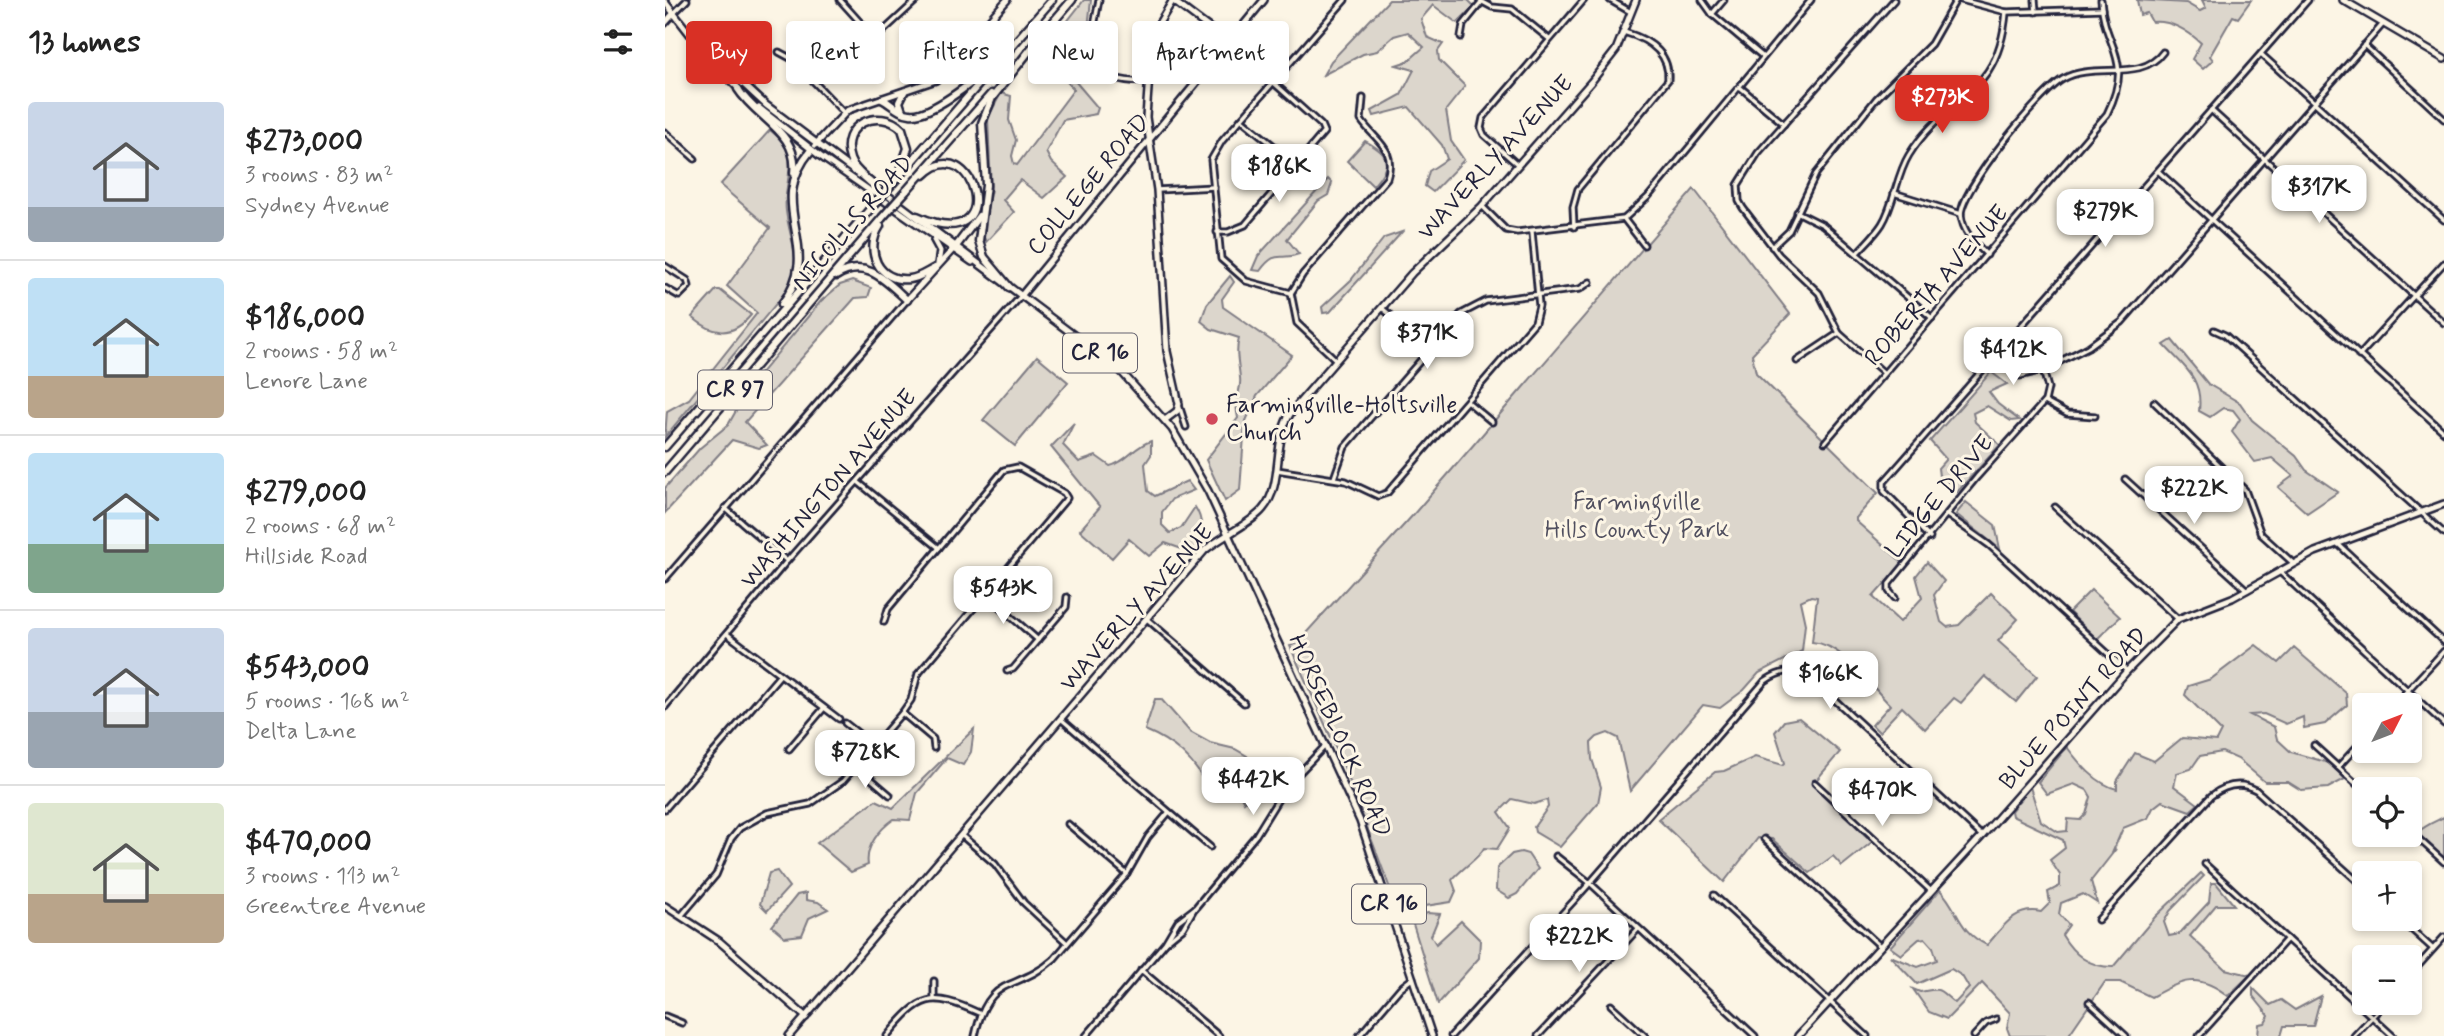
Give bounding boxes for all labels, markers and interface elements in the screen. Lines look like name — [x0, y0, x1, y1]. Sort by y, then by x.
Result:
chip: Buy — [686, 21, 772, 84]
chip: Rent — [786, 21, 885, 84]
chip: Filters — [899, 21, 1014, 84]
chip: New — [1028, 21, 1118, 84]
chip: Apartment — [1132, 21, 1289, 84]
text: 13 homes — [28, 23, 141, 62]
icon: filters — [599, 23, 637, 61]
street label: WAVERLY AVENUE — [1411, 69, 1581, 247]
pin: $273K — [1893, 76, 1991, 135]
text: $273K — [1911, 83, 1973, 113]
street label: COLLEGE ROAD — [1021, 108, 1157, 262]
text: $273,000 — [245, 122, 363, 161]
icon: home — [84, 130, 168, 214]
pin: $186K — [1230, 144, 1328, 204]
street label: NICOLLS ROAD — [785, 149, 921, 297]
text: $186K — [1247, 152, 1311, 182]
text: 3 rooms · 83 m² — [245, 161, 393, 191]
pin: $317K — [2270, 166, 2368, 225]
text: $317K — [2288, 173, 2350, 203]
pin: $279K — [2056, 190, 2154, 249]
text: Sydney Avenue — [245, 191, 390, 221]
text: $279K — [2073, 197, 2137, 227]
street label: ROBERTA AVENUE — [1858, 199, 2016, 373]
text: $186,000 — [245, 298, 365, 337]
icon: home — [84, 306, 168, 390]
pin: $371K — [1378, 312, 1476, 371]
text: $371K — [1397, 319, 1457, 349]
pin: $412K — [1964, 328, 2062, 387]
road number: CR 16 — [1063, 334, 1137, 372]
text: $412K — [1980, 335, 2046, 365]
text: 2 rooms · 58 m² — [245, 337, 398, 367]
text: Lenore Lane — [245, 367, 368, 397]
road number: CR 97 — [698, 370, 772, 410]
street label: WASHINGTON AVENUE — [734, 383, 924, 595]
place label: Farmingville-Holtsville Church — [1226, 390, 1457, 449]
marker: Farmingville-Holtsville Church — [1204, 411, 1220, 427]
street label: LIDGE DRIVE — [1879, 429, 2001, 565]
pin: $222K — [2145, 466, 2243, 526]
text: $279,000 — [245, 473, 367, 512]
text: $222K — [2161, 474, 2227, 504]
icon: home — [84, 481, 168, 565]
park label: Farmingville Hills County Park — [1545, 487, 1729, 546]
text: 2 rooms · 68 m² — [245, 512, 396, 542]
street label: WAVERLY AVENUE — [1053, 518, 1221, 698]
text: Hillside Road — [245, 542, 368, 572]
pin: $543K — [954, 566, 1052, 626]
text: $543K — [970, 574, 1036, 604]
street label: BLUE POINT ROAD — [1993, 621, 2155, 797]
street label: HORSEBLOCK ROAD — [1280, 630, 1398, 842]
text: $543,000 — [245, 648, 370, 687]
pin: $166K — [1781, 652, 1879, 711]
icon: home — [84, 656, 168, 740]
text: $166K — [1798, 659, 1862, 689]
text: 5 rooms · 168 m² — [245, 687, 410, 717]
north arrow — [2352, 693, 2422, 763]
map controls — [2352, 693, 2422, 1015]
text: Delta Lane — [245, 717, 357, 747]
pin: $728K — [816, 730, 914, 790]
text: $728K — [831, 738, 899, 768]
pin: $442K — [1204, 758, 1302, 817]
text: $442K — [1218, 765, 1288, 795]
pin: $470K — [1833, 768, 1931, 828]
text: $470K — [1848, 776, 1916, 806]
button: locate — [2352, 777, 2422, 847]
text: $470,000 — [245, 823, 372, 862]
icon: home — [84, 831, 168, 915]
button: + — [2352, 861, 2422, 931]
text: 3 rooms · 113 m² — [245, 862, 400, 892]
road number: CR 16 — [1352, 884, 1426, 923]
text: Greentree Avenue — [245, 892, 426, 922]
pin: $222K — [1530, 914, 1628, 974]
text: $222K — [1546, 922, 1612, 952]
button: − — [2352, 945, 2422, 1015]

